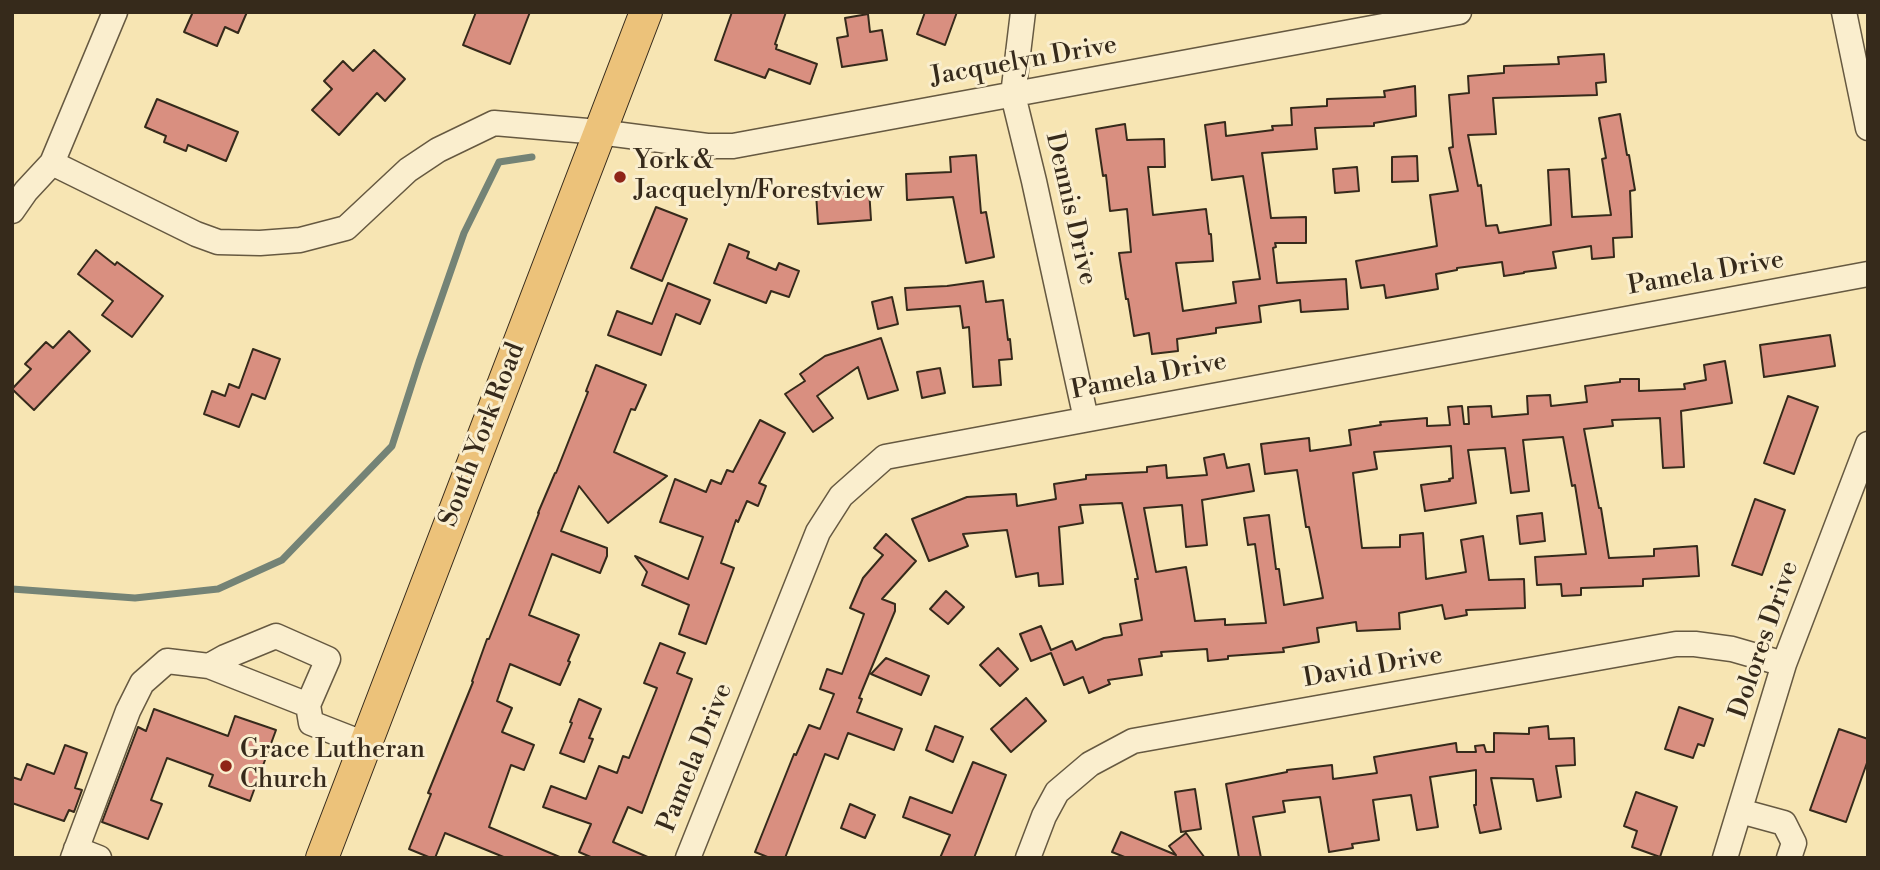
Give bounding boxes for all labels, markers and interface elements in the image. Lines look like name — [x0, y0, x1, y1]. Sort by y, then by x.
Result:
street label: Jacquelyn Drive — [928, 30, 1120, 94]
street label: Dennis Drive — [1037, 130, 1103, 288]
place label: York & Jacquelyn/Forestview — [634, 146, 883, 208]
marker: York & Jacquelyn/Forestview — [612, 169, 628, 185]
street label: Pamela Drive — [1626, 245, 1786, 303]
street label: South York Road — [434, 339, 532, 531]
street label: Pamela Drive — [1069, 347, 1229, 407]
street label: Dolores Drive — [1724, 557, 1806, 723]
street label: David Drive — [1301, 640, 1445, 696]
street label: Pamela Drive — [652, 679, 740, 837]
place label: Grace Lutheran Church — [240, 735, 425, 796]
marker: Grace Lutheran Church — [218, 758, 234, 774]

